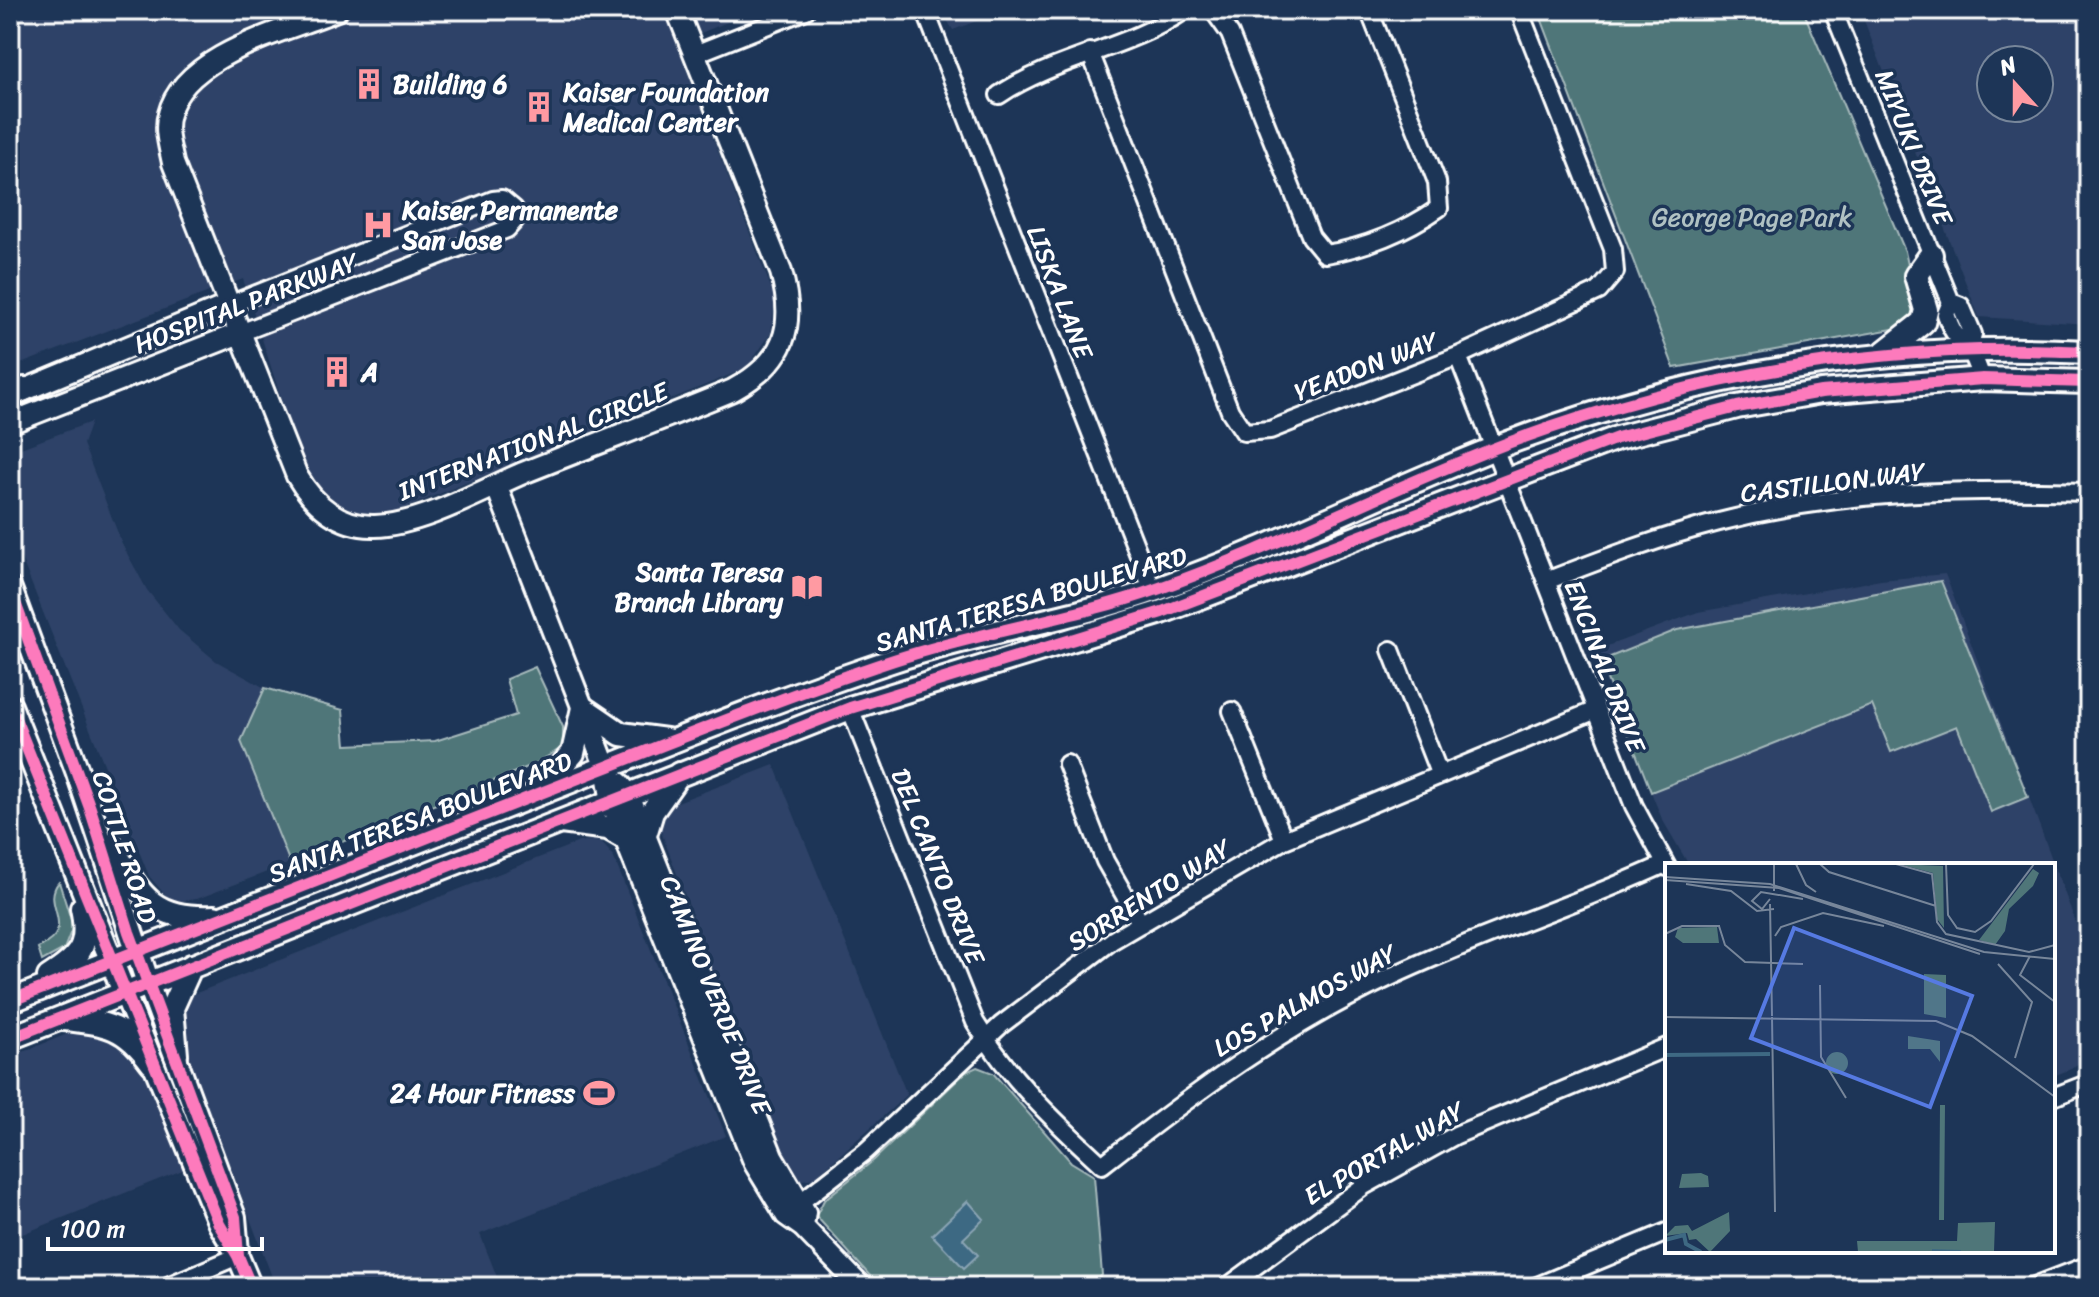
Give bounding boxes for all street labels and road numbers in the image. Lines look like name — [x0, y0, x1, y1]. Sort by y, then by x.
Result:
street label: MIYUKI DRIVE — [1862, 62, 1967, 233]
street label: LISKA LANE — [1014, 219, 1107, 367]
street label: HOSPITAL PARKWAY — [127, 238, 366, 367]
street label: YEADON WAY — [1287, 317, 1446, 415]
street label: INTERNATIONAL CIRCLE — [390, 368, 676, 514]
street label: CASTILLON WAY — [1738, 448, 1930, 516]
street label: SANTA TERESA BOULEVARD — [870, 532, 1193, 666]
street label: ENCINAL DRIVE — [1551, 573, 1660, 761]
street label: SANTA TERESA BOULEVARD — [261, 738, 579, 896]
street label: DEL CANTO DRIVE — [878, 761, 999, 973]
street label: COTTLE ROAD — [79, 765, 171, 930]
street label: SORRENTO WAY — [1058, 825, 1242, 964]
street label: CAMINO VERDE DRIVE — [647, 868, 786, 1123]
street label: LOS PALMOS WAY — [1204, 929, 1407, 1070]
street label: EL PORTAL WAY — [1295, 1087, 1475, 1218]

